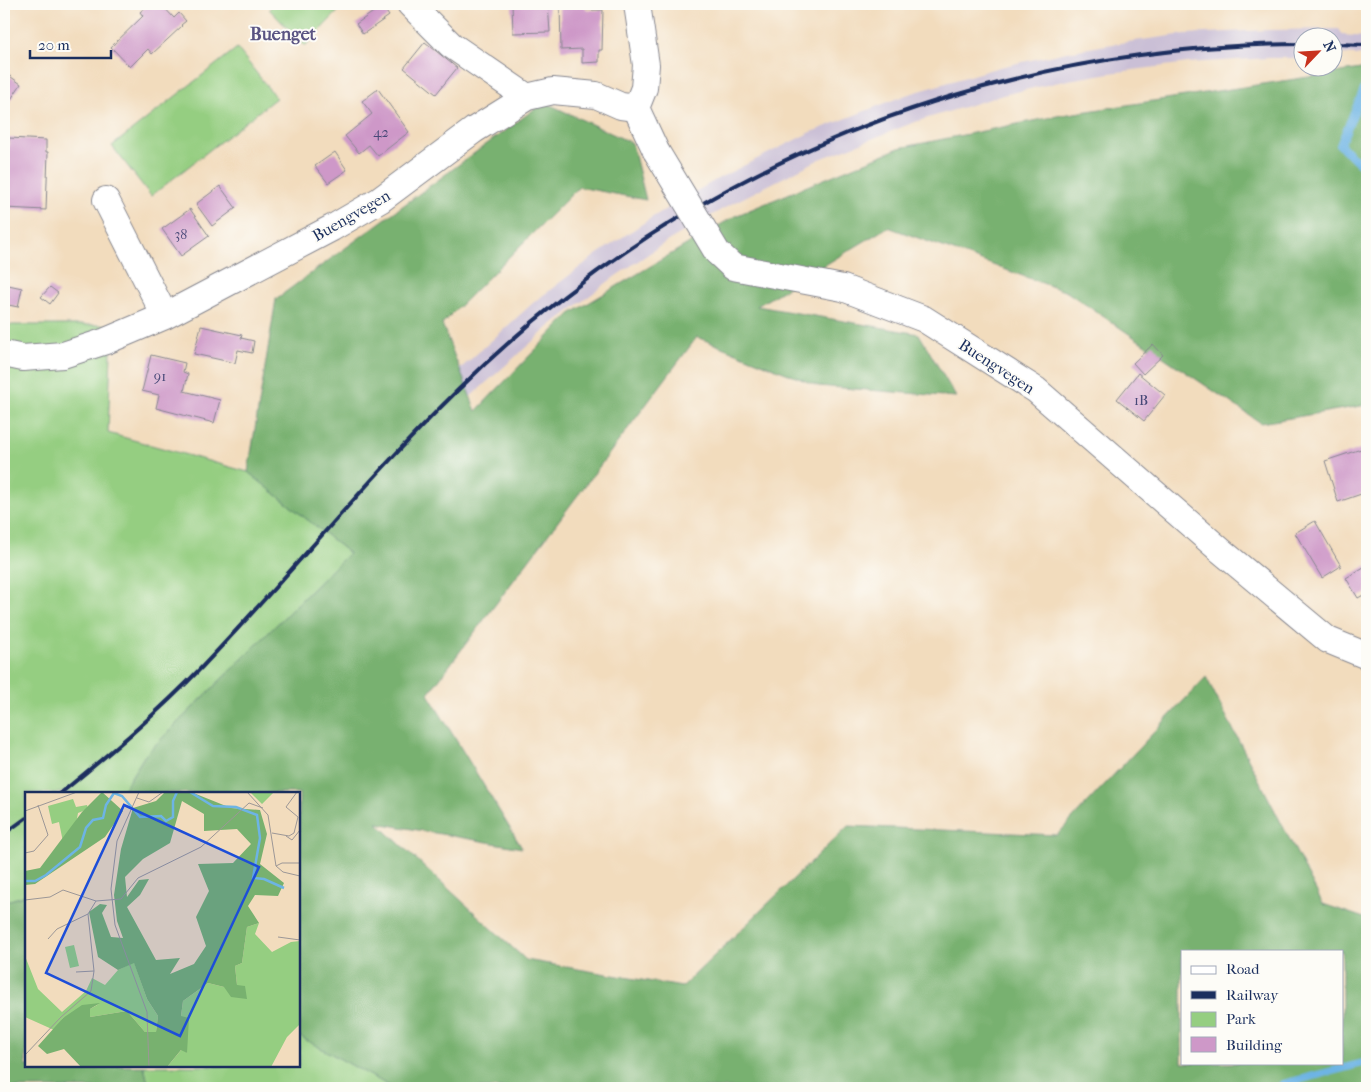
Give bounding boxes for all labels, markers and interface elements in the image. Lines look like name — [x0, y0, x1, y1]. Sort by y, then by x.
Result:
district label: Buenget — [250, 24, 317, 45]
scale bar — [30, 28, 111, 60]
north arrow — [1294, 28, 1344, 78]
text: 20 m — [38, 36, 70, 54]
text: N — [1319, 38, 1339, 55]
house number: 42 — [373, 124, 389, 141]
street label: Buengvegen — [309, 185, 394, 245]
house number: 38 — [175, 226, 187, 243]
street label: Buengvegen — [955, 335, 1039, 398]
house number: 91 — [154, 368, 166, 385]
house number: 1B — [1134, 392, 1148, 409]
inset map — [25, 792, 300, 1067]
legend — [1181, 950, 1344, 1064]
text: Road — [1226, 960, 1260, 978]
text: Railway — [1226, 986, 1279, 1004]
text: Park — [1226, 1010, 1256, 1028]
text: Building — [1226, 1036, 1283, 1054]

